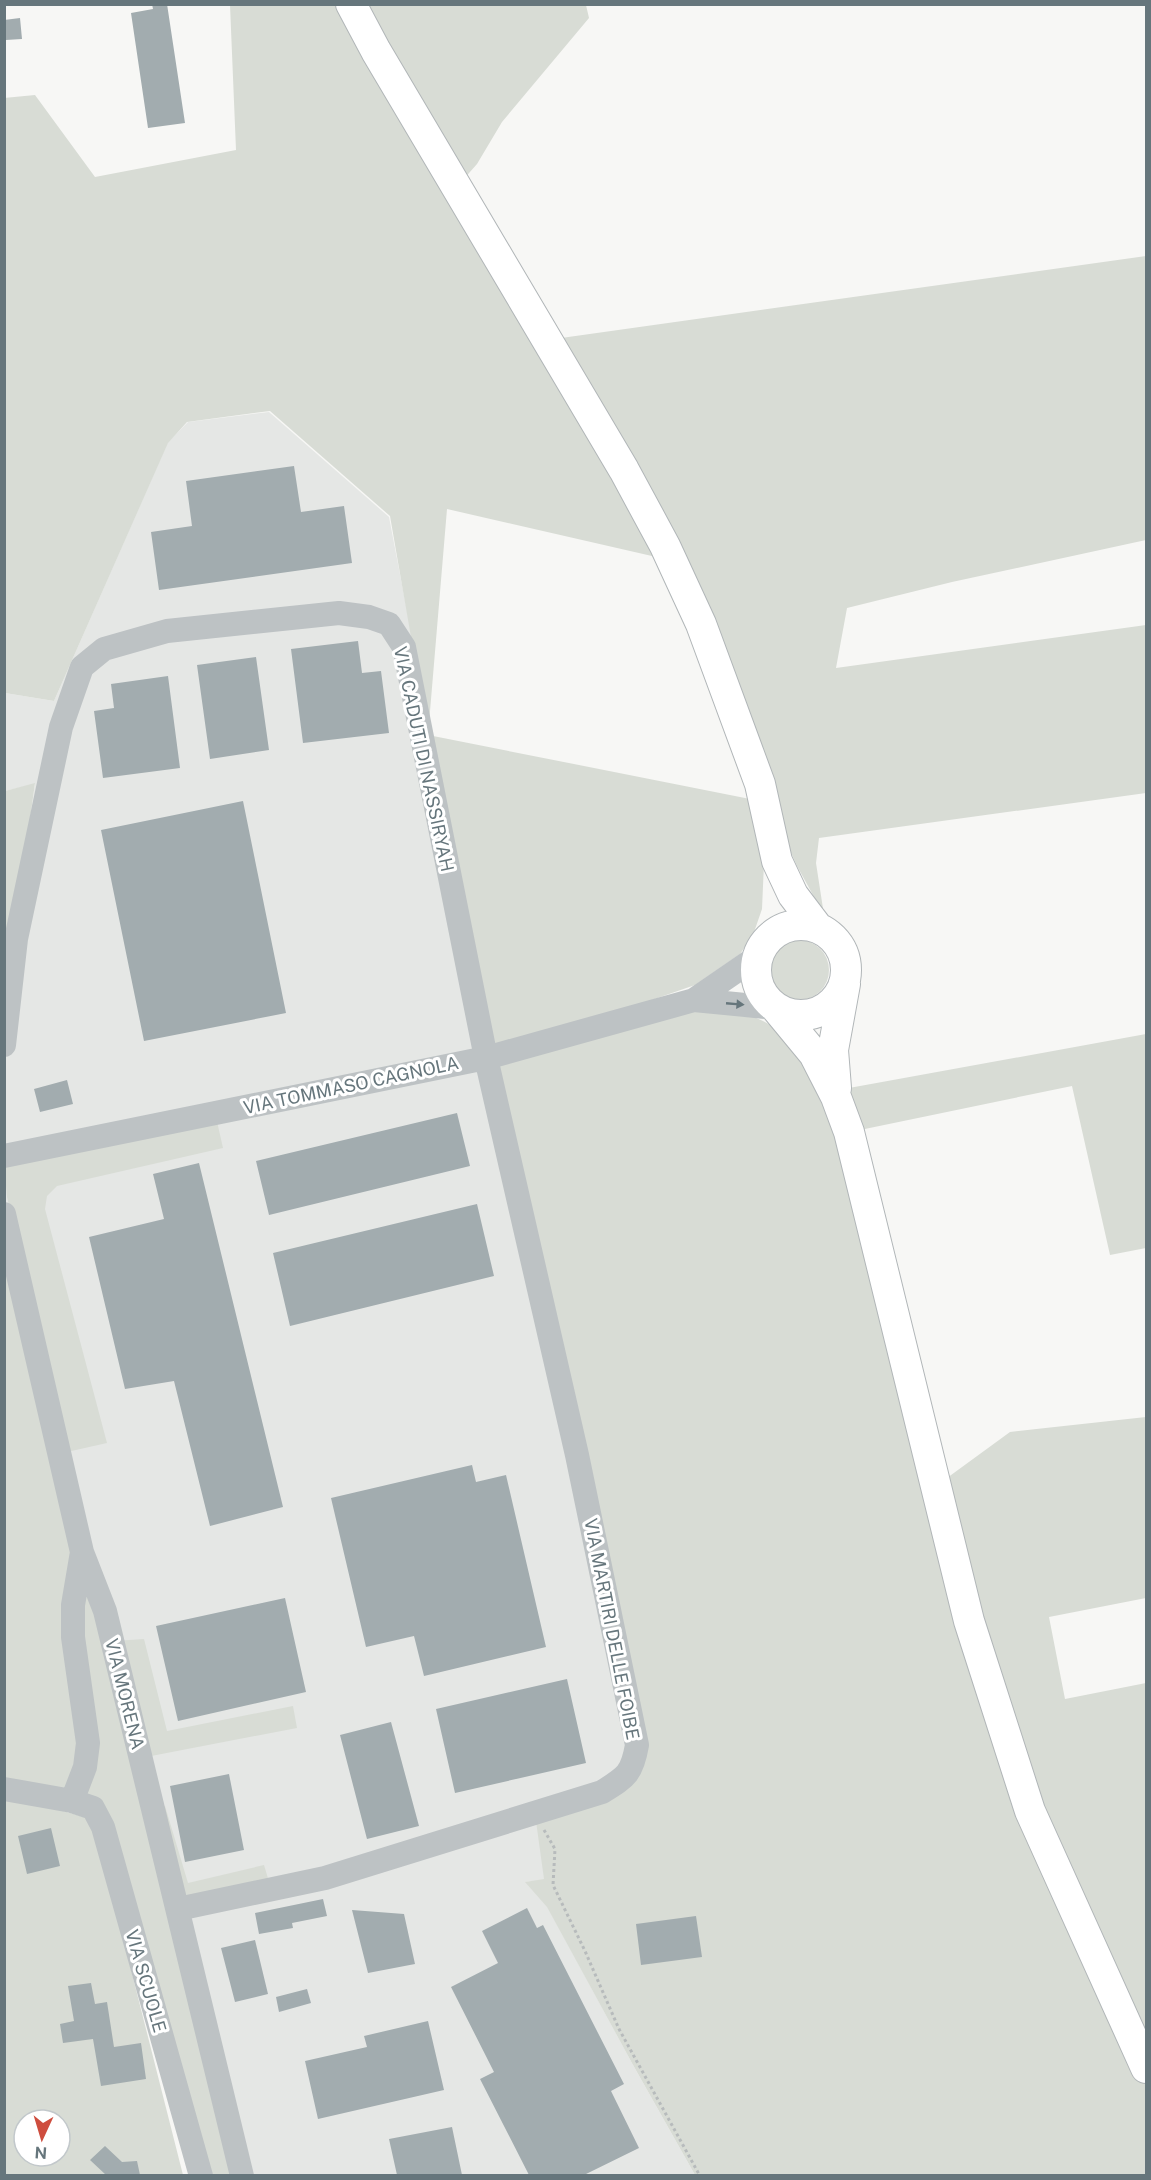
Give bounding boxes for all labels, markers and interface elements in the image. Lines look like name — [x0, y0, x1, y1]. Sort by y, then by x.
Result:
street label: VIA CADUTI DI NASSIRYAH — [390, 644, 458, 874]
one-way arrow — [725, 999, 744, 1009]
street label: VIA TOMMASO CAGNOLA — [241, 1052, 461, 1118]
street label: VIA MARTIRI DELLE FOIBE — [580, 1517, 644, 1741]
street label: VIA MORENA — [101, 1636, 149, 1752]
street label: VIA SCUOLE — [121, 1927, 171, 2035]
north arrow — [12, 2108, 72, 2168]
text: N — [34, 2143, 48, 2162]

